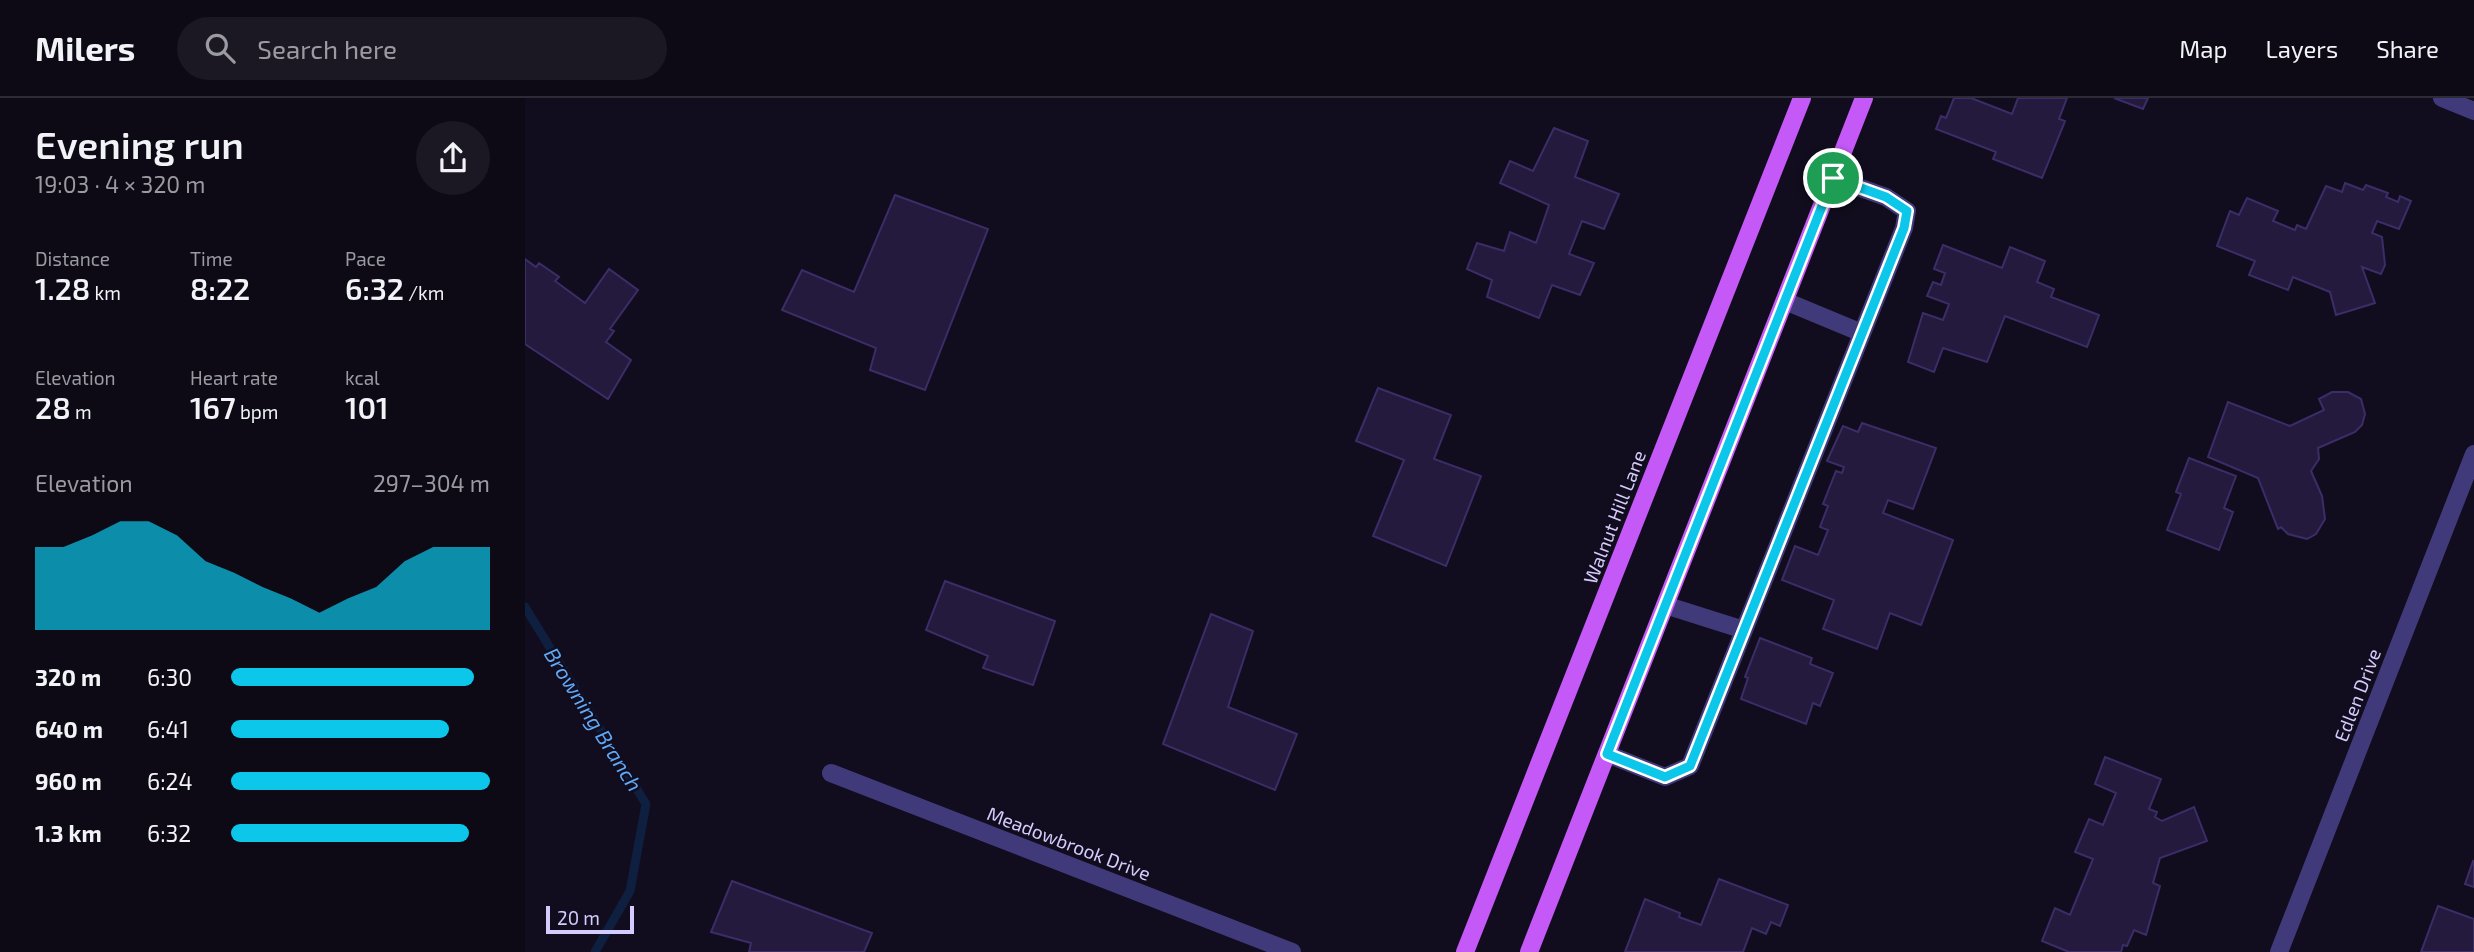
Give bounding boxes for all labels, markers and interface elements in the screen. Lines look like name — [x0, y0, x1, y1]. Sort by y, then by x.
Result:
search box — [177, 17, 667, 80]
text: Milers — [35, 28, 135, 68]
icon: search — [201, 29, 239, 67]
text: Search here — [257, 33, 397, 64]
text: Map — [2179, 34, 2227, 63]
text: Layers — [2265, 34, 2338, 63]
text: Share — [2376, 34, 2439, 63]
text: Evening run — [35, 121, 244, 167]
button: share — [416, 121, 490, 195]
pin — [1803, 148, 1863, 208]
icon: arrive — [1814, 159, 1852, 197]
text: 19:03 · 4 × 320 m — [35, 170, 205, 198]
text: Distance — [35, 247, 110, 270]
text: Time — [190, 247, 233, 270]
text: Pace — [345, 247, 386, 270]
text: 1.28 — [35, 270, 90, 306]
text: 8:22 — [190, 270, 250, 306]
text: 6:32 — [345, 270, 404, 306]
text: km — [90, 281, 121, 304]
text: /km — [404, 281, 444, 304]
text: Elevation — [35, 366, 116, 389]
text: Heart rate — [190, 366, 278, 389]
text: kcal — [345, 366, 380, 389]
text: 28 — [35, 389, 71, 425]
text: 167 — [190, 389, 236, 425]
text: 101 — [345, 389, 389, 425]
text: m — [71, 400, 92, 423]
text: bpm — [236, 400, 278, 423]
street label: Walnut Hill Lane — [1578, 447, 1650, 587]
text: Elevation — [35, 469, 133, 497]
text: 297–304 m — [373, 469, 490, 497]
water label: Browning Branch — [540, 643, 648, 795]
street label: Edlen Drive — [2329, 645, 2385, 745]
text: 320 m — [35, 663, 101, 691]
text: 6:30 — [147, 663, 192, 691]
text: 640 m — [35, 715, 103, 743]
text: 6:41 — [147, 715, 189, 743]
text: 960 m — [35, 767, 102, 795]
text: 6:24 — [147, 767, 193, 795]
street label: Meadowbrook Drive — [984, 801, 1154, 885]
text: 1.3 km — [35, 819, 102, 847]
text: 6:32 — [147, 819, 191, 847]
scale bar — [546, 903, 633, 935]
text: 20 m — [557, 906, 600, 929]

